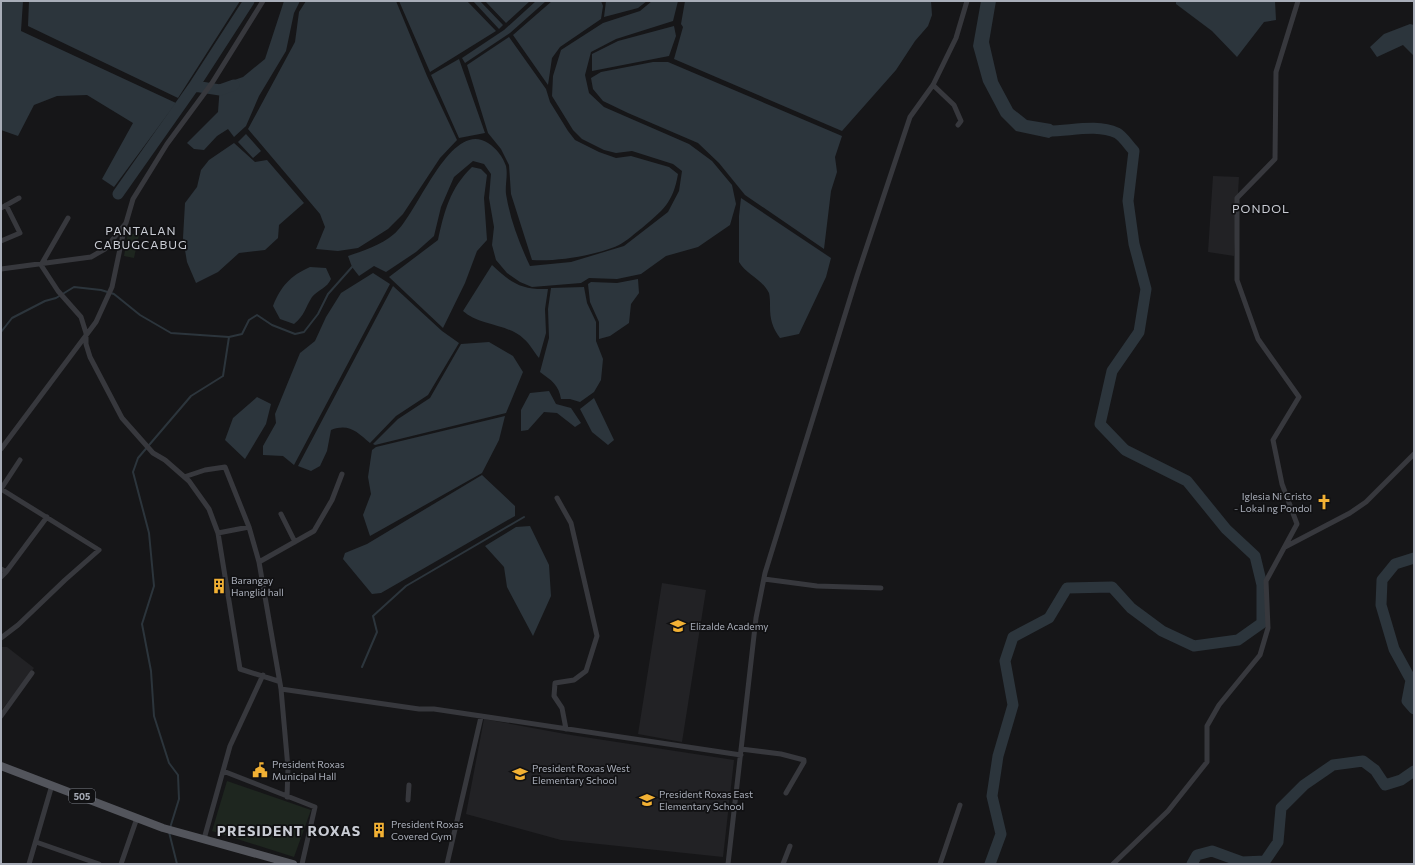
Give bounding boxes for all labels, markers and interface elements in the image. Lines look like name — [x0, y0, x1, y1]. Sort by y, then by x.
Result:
district label: PONDOL — [1232, 201, 1290, 215]
district label: PANTALAN CABUGCABUG — [94, 223, 188, 251]
place label: Iglesia Ni Cristo - Lokal ng Pondol — [1234, 490, 1312, 514]
church icon: Iglesia Ni Cristo - Lokal ng Pondol — [1315, 493, 1333, 511]
place label: Barangay Hanglid hall — [231, 574, 284, 598]
building icon: Barangay Hanglid hall — [210, 577, 228, 595]
school or university icon: Elizalde Academy — [669, 617, 687, 635]
place label: Elizalde Academy — [690, 620, 768, 632]
place label: President Roxas Municipal Hall — [272, 758, 345, 782]
public building icon: President Roxas Municipal Hall — [251, 761, 269, 779]
place label: President Roxas West Elementary School — [532, 762, 630, 786]
school or university icon: President Roxas West Elementary School — [511, 765, 529, 783]
place label: President Roxas East Elementary School — [659, 788, 753, 812]
road number: 505 — [69, 789, 95, 803]
school or university icon: President Roxas East Elementary School — [638, 791, 656, 809]
place label: President Roxas Covered Gym — [391, 818, 464, 842]
building icon: President Roxas Covered Gym — [370, 821, 388, 839]
district label: PRESIDENT ROXAS — [217, 822, 361, 839]

